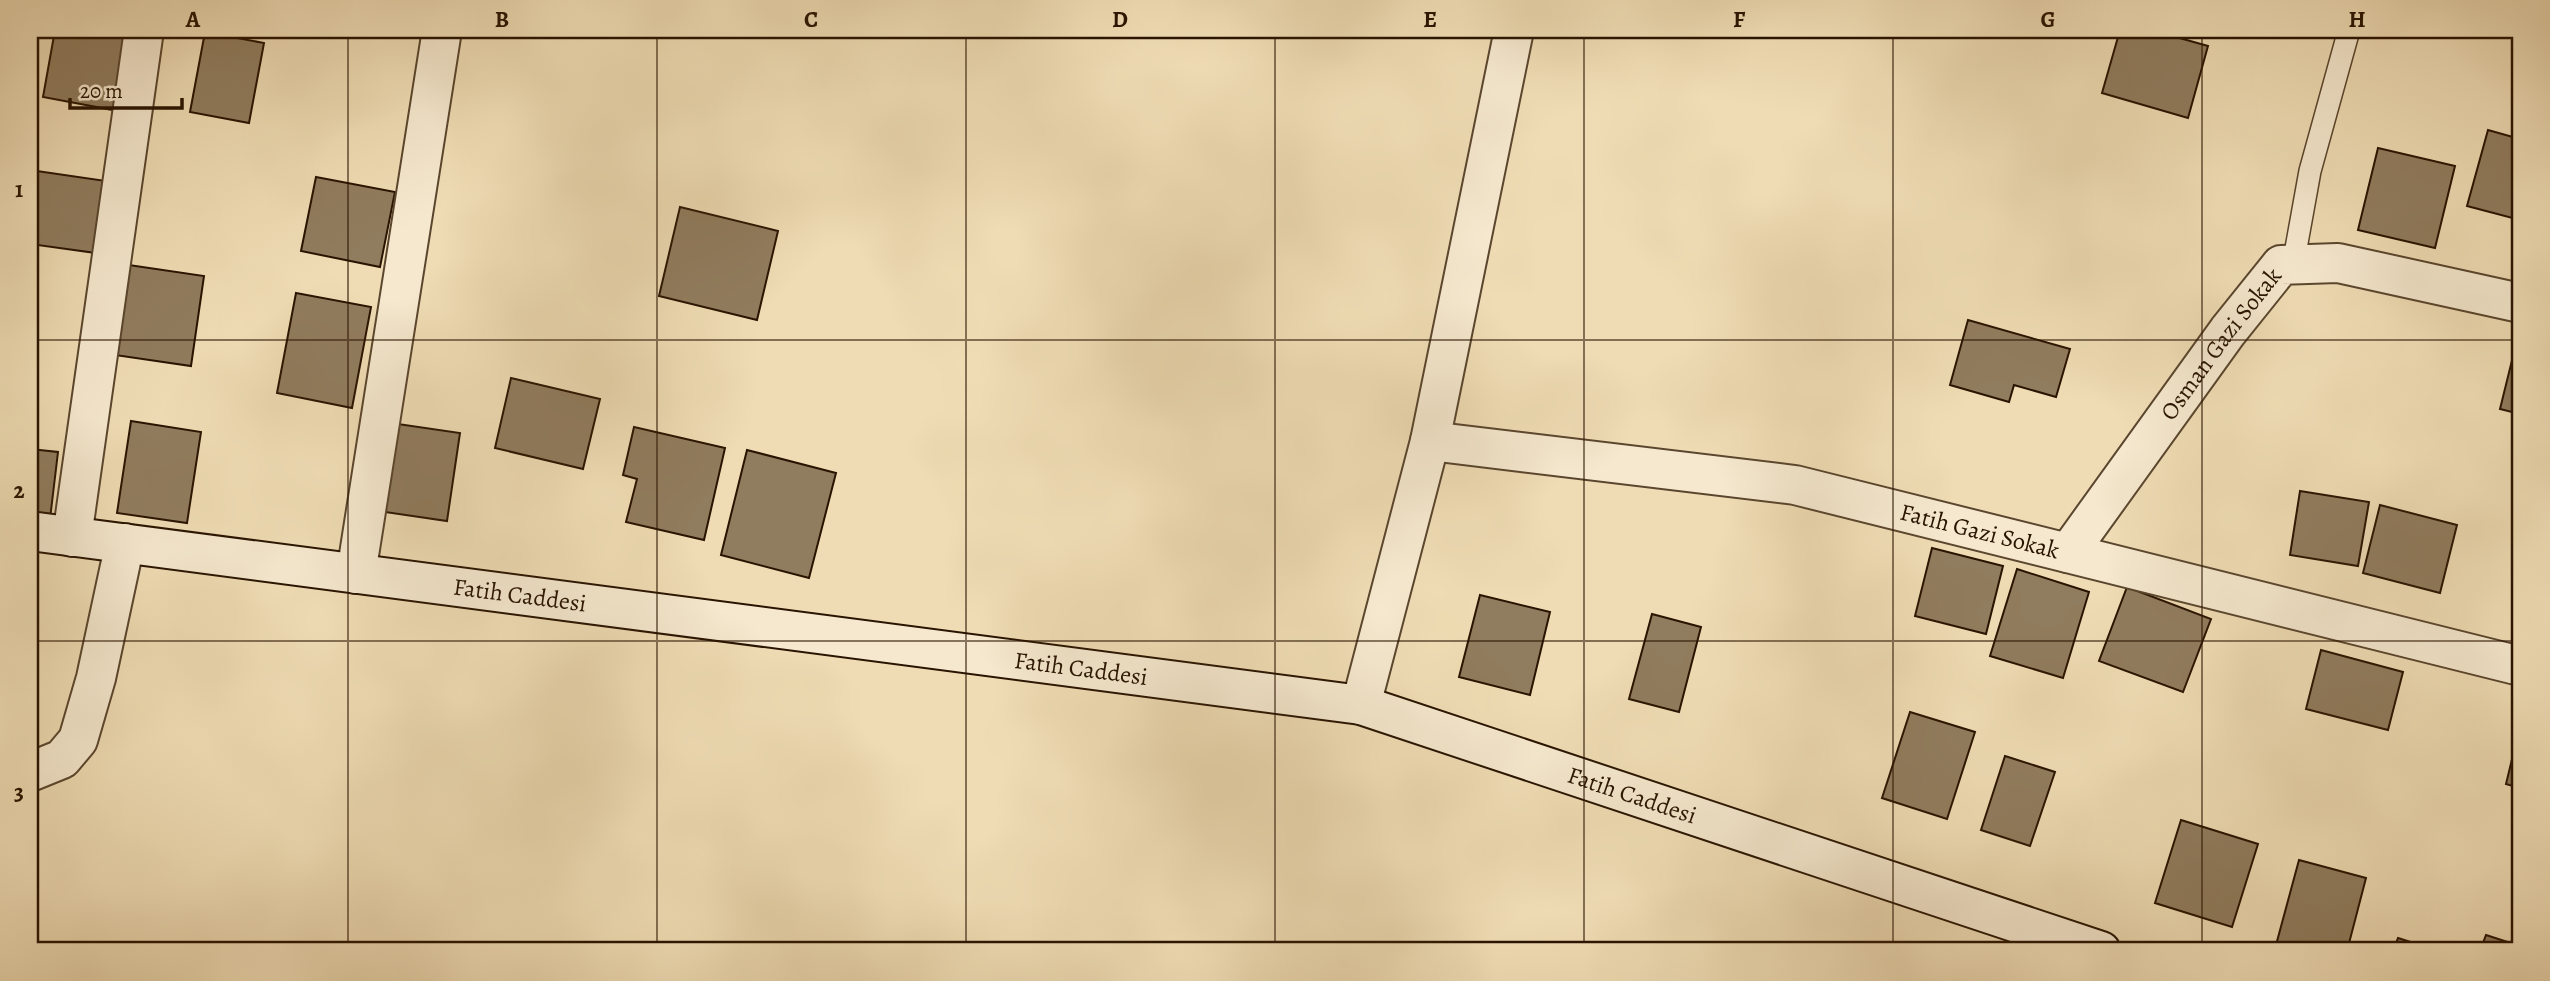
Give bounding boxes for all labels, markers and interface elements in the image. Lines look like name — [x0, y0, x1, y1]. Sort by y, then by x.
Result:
text: A — [185, 4, 201, 35]
text: B — [495, 4, 509, 35]
text: C — [804, 4, 818, 35]
text: D — [1112, 4, 1128, 35]
text: E — [1423, 4, 1437, 35]
text: F — [1733, 4, 1746, 35]
text: G — [2040, 4, 2056, 35]
text: H — [2348, 4, 2366, 35]
scale bar — [70, 66, 182, 110]
text: 20 m — [80, 77, 123, 105]
text: 1 — [15, 174, 23, 205]
street label: Osman Gazi Sokak — [2153, 261, 2289, 427]
text: 2 — [13, 475, 25, 506]
street label: Fatih Gazi Sokak — [1897, 496, 2063, 566]
street label: Fatih Caddesi — [451, 570, 588, 620]
street label: Fatih Caddesi — [1013, 644, 1150, 693]
street label: Fatih Caddesi — [1563, 759, 1701, 831]
text: 3 — [14, 777, 24, 808]

